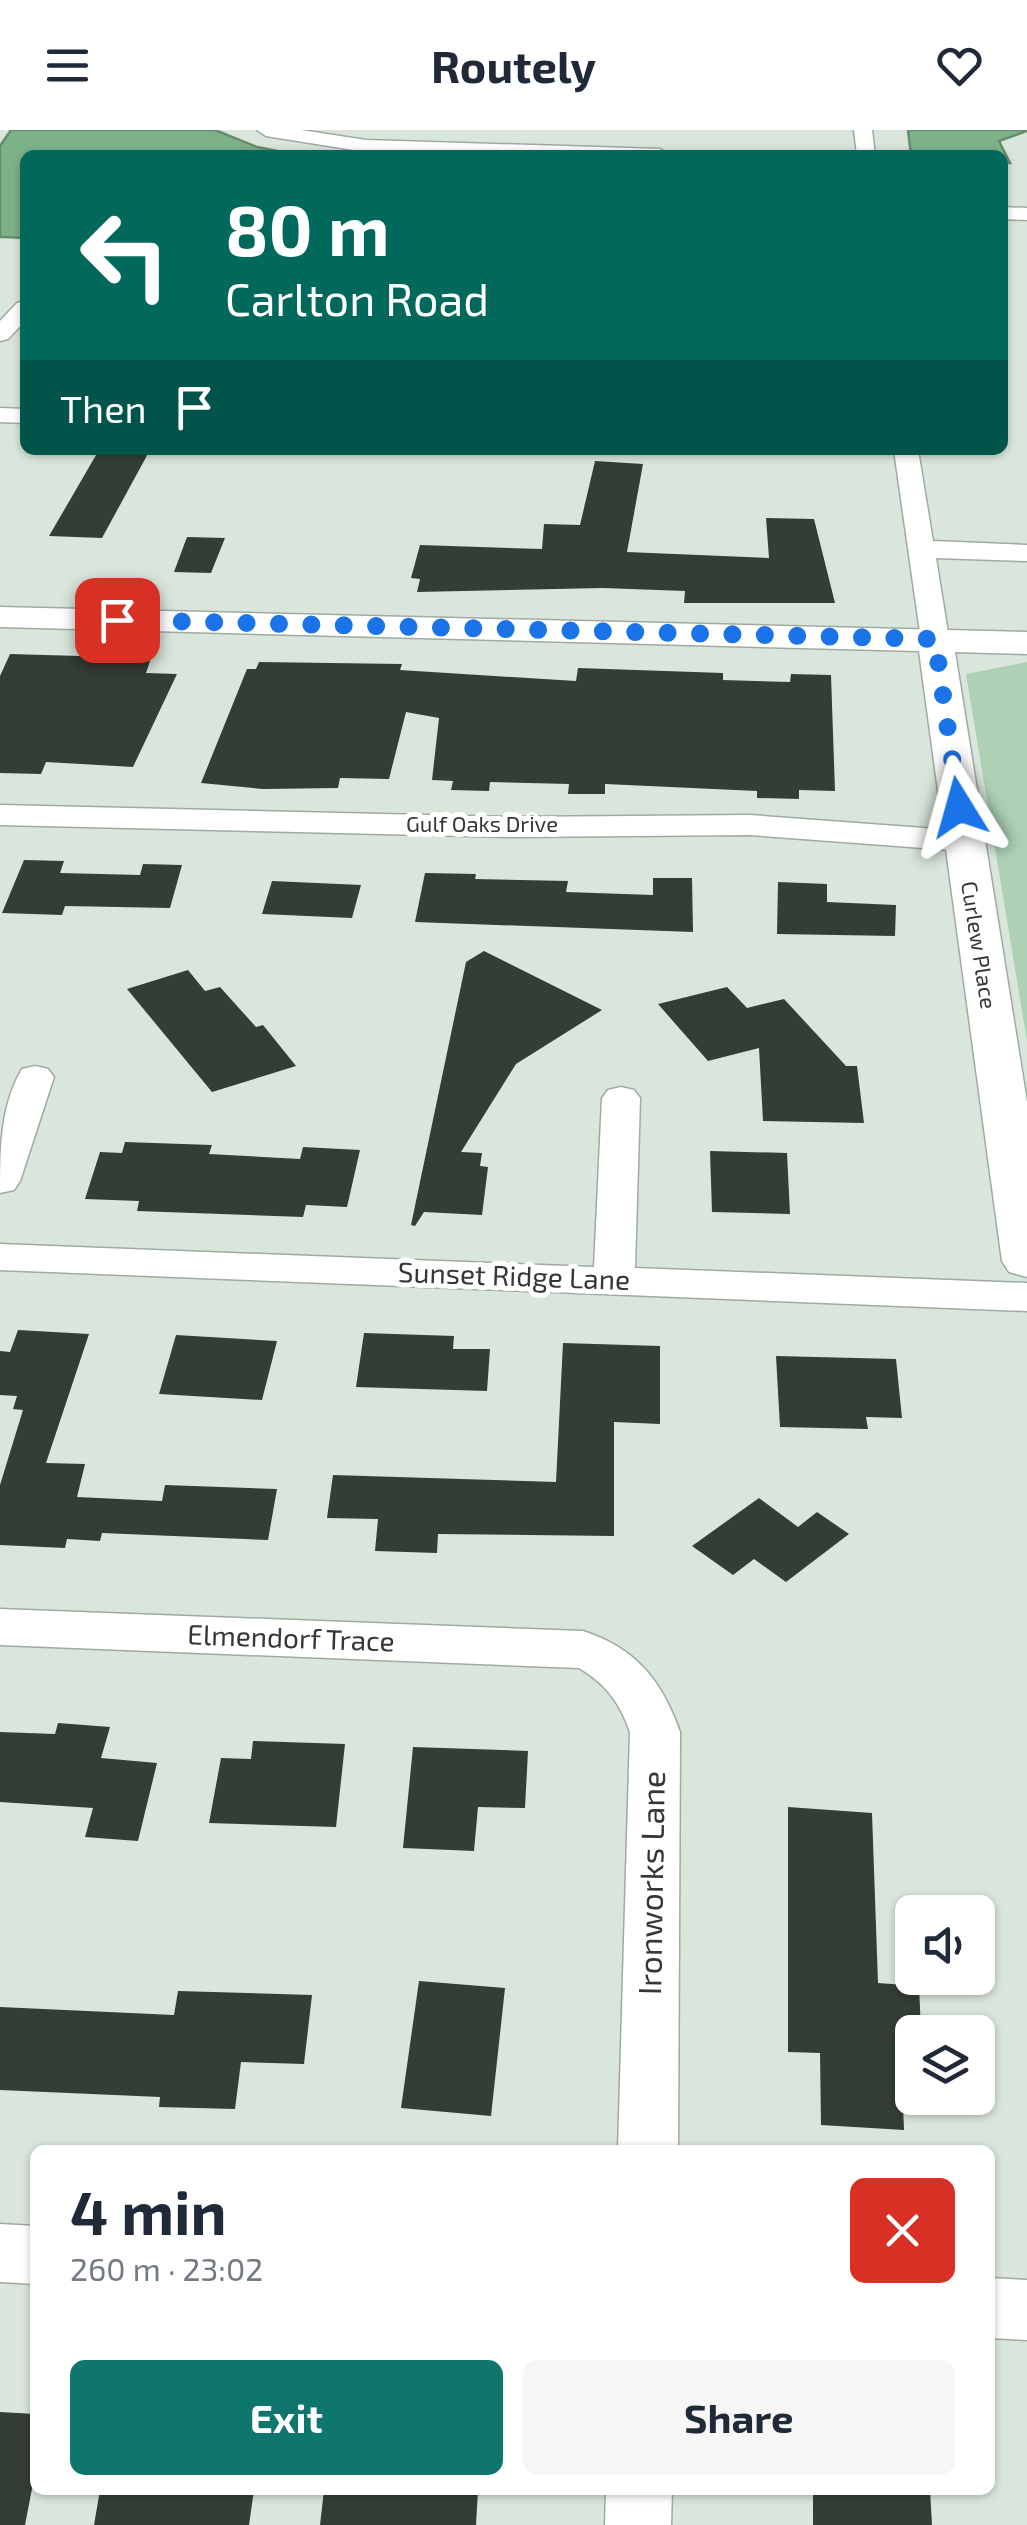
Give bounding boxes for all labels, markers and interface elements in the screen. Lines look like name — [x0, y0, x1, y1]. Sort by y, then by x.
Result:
icon: menu — [40, 38, 95, 93]
text: Routely — [431, 38, 596, 92]
icon: heart — [932, 38, 987, 93]
text: 80 m — [225, 186, 390, 270]
icon: left — [60, 190, 190, 320]
text: Carlton Road — [225, 271, 489, 325]
icon: arrive — [167, 380, 222, 435]
text: Then — [60, 385, 147, 431]
pin — [75, 578, 160, 663]
icon: arrive — [90, 593, 145, 648]
position arrow — [907, 755, 1011, 859]
street label: Gulf Oaks Drive — [406, 810, 558, 836]
street label: Curlew Place — [957, 879, 1003, 1011]
street label: Sunset Ridge Lane — [397, 1254, 631, 1296]
street label: Elmendorf Trace — [187, 1616, 395, 1658]
street label: Ironworks Lane — [629, 1770, 671, 1995]
map controls — [895, 1895, 995, 2115]
button: sound — [895, 1895, 995, 1995]
button: layers — [895, 2015, 995, 2115]
text: 4 min — [70, 2175, 227, 2247]
button: close — [850, 2178, 955, 2283]
text: 260 m · 23:02 — [70, 2249, 263, 2287]
button: Exit — [70, 2360, 503, 2475]
button: Share — [523, 2360, 955, 2475]

